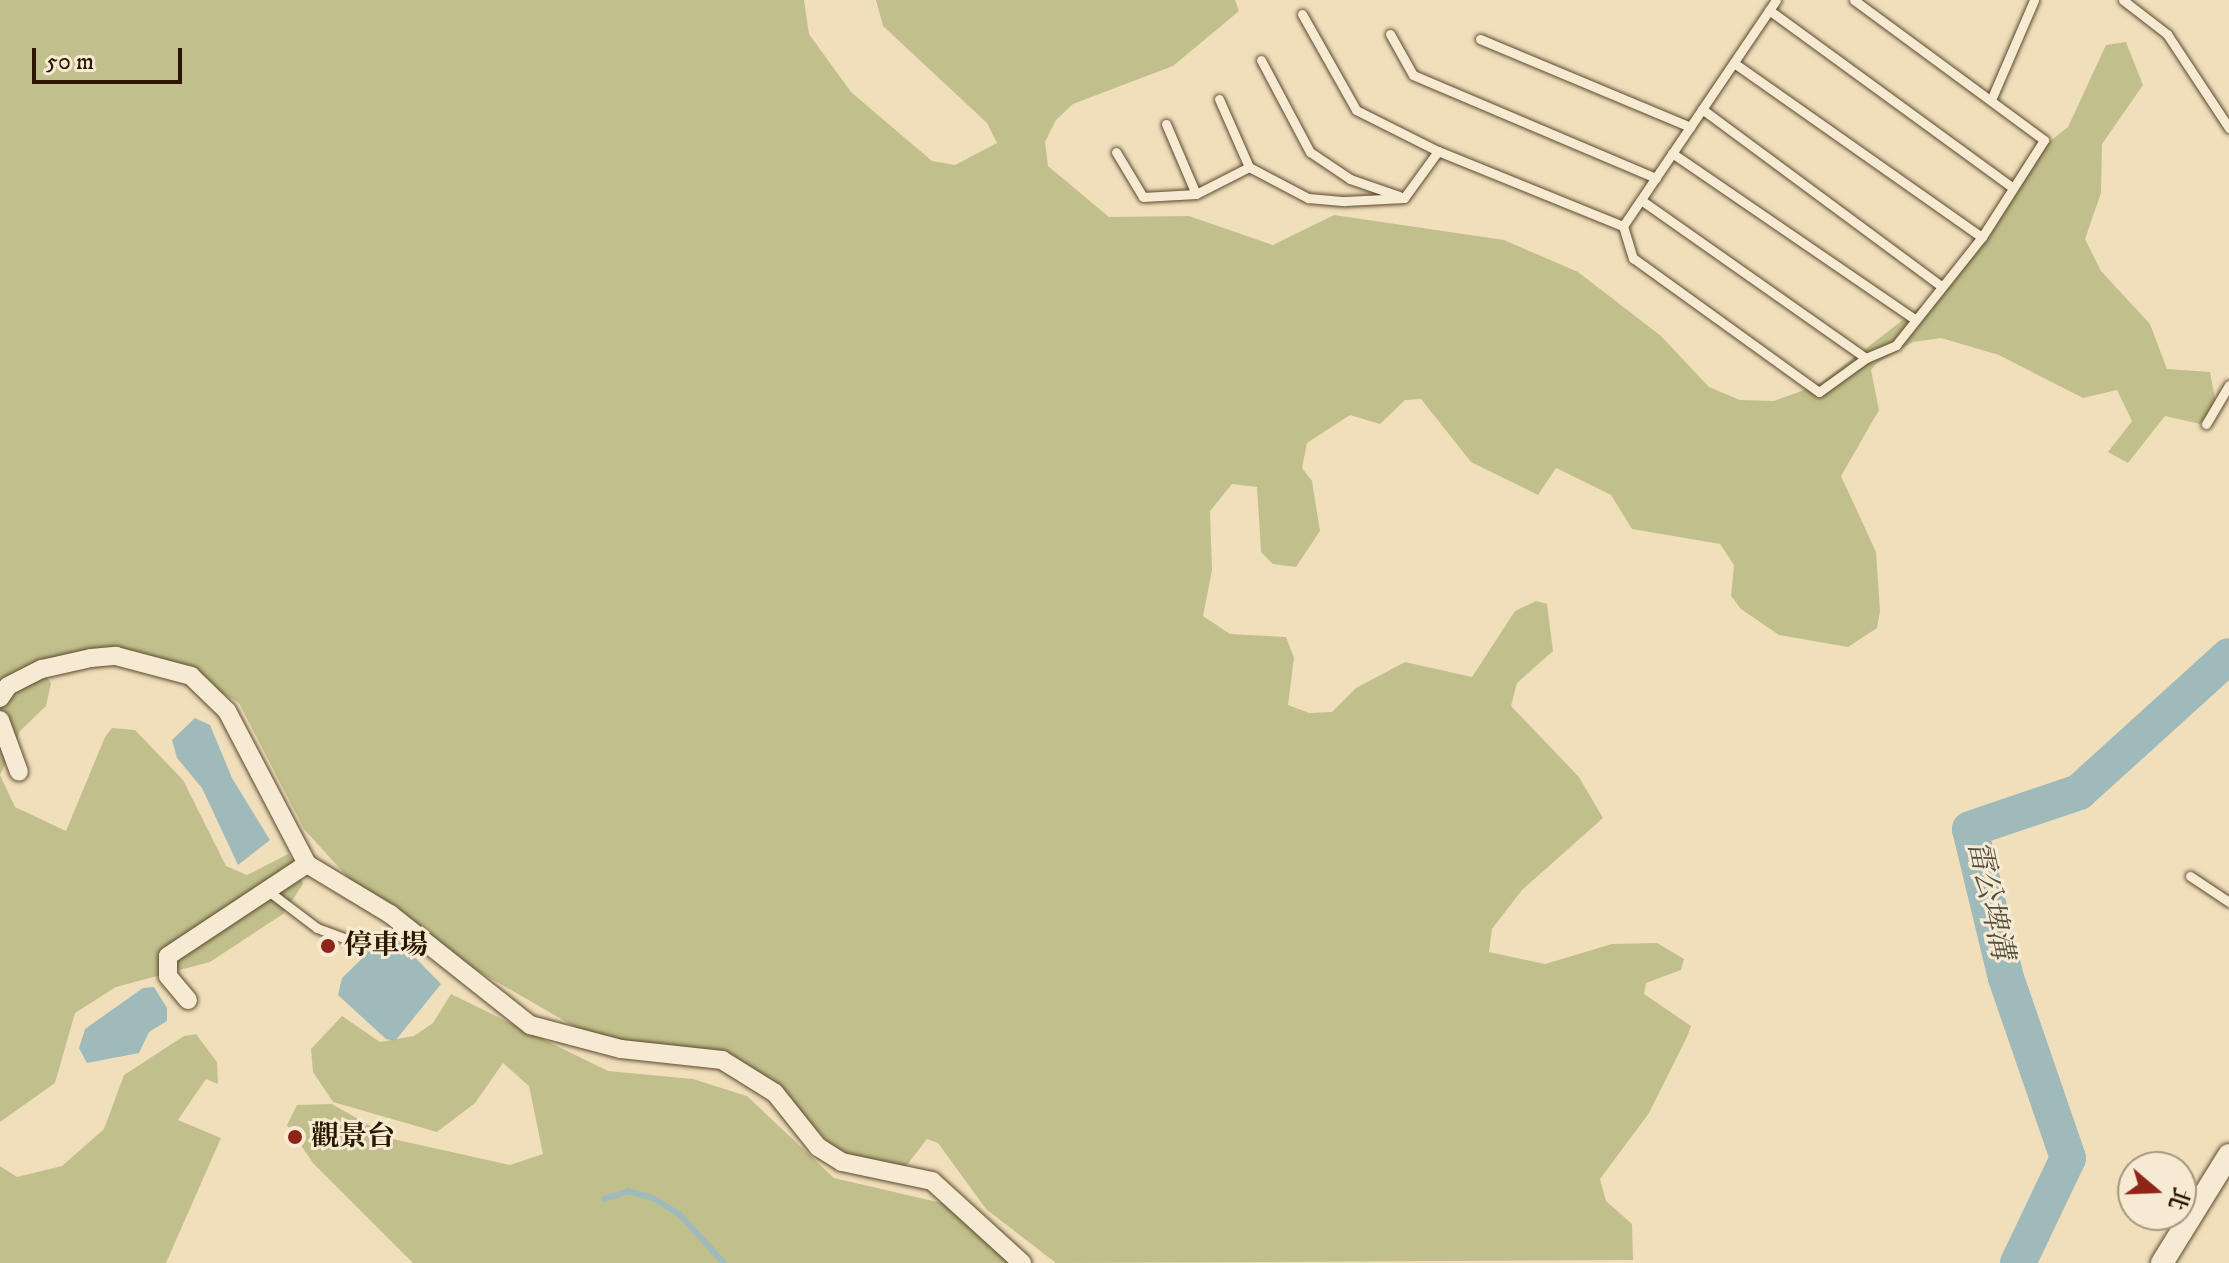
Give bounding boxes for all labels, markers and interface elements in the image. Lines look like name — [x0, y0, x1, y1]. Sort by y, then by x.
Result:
scale bar — [36, 32, 186, 82]
text: 50 m — [46, 47, 94, 77]
water label: 雷公埤溝 — [1959, 838, 2019, 962]
place label: 停車場 — [344, 929, 428, 963]
marker: 停車場 — [319, 937, 337, 955]
place label: 觀景台 — [311, 1120, 395, 1154]
marker: 觀景台 — [286, 1128, 304, 1146]
north arrow — [2117, 1151, 2197, 1231]
text: 北 — [2162, 1184, 2195, 1213]

